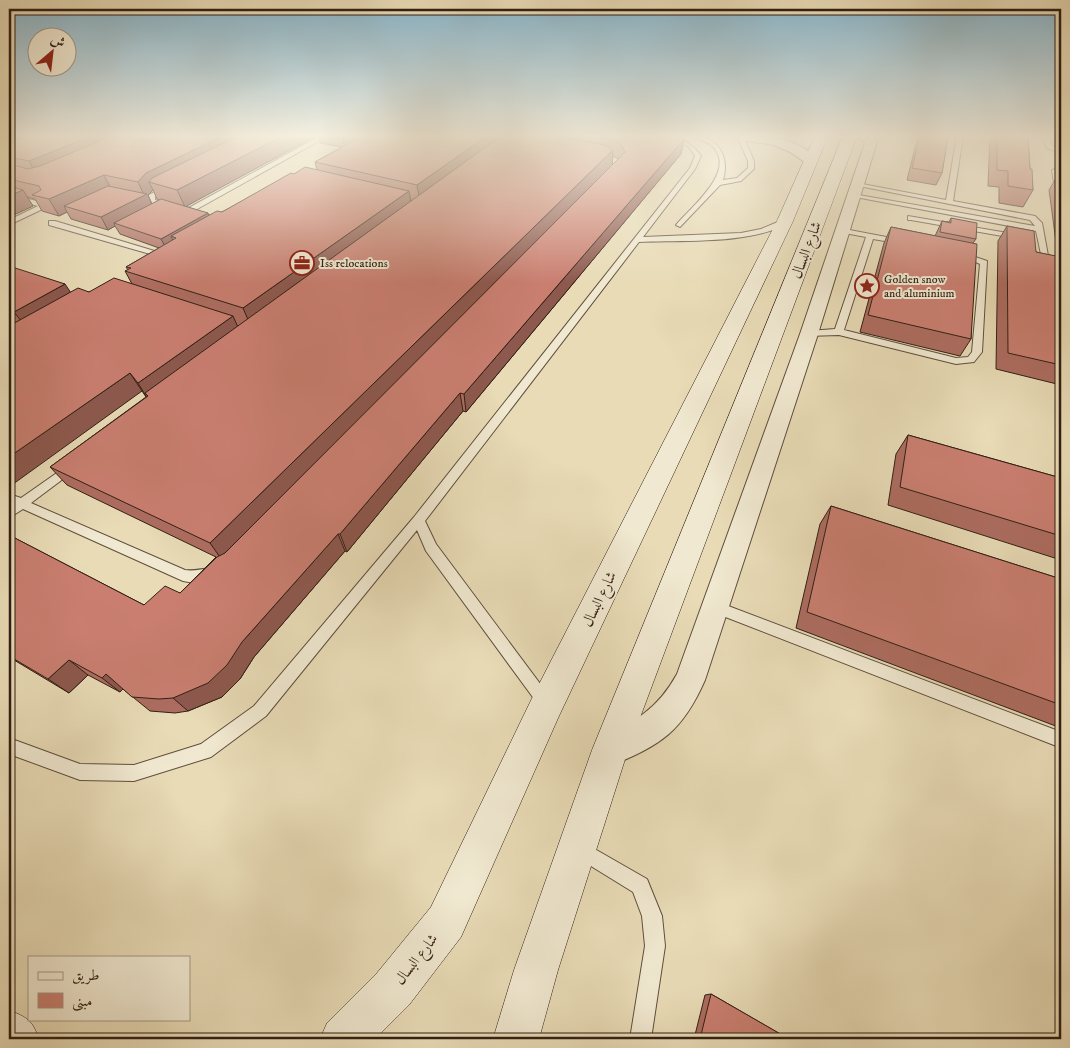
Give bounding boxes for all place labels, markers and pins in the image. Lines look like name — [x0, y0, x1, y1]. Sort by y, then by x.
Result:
office icon: Iss relocations — [289, 250, 315, 276]
place label: Iss relocations — [320, 256, 388, 271]
place label: Golden snow and aluminium — [884, 272, 955, 301]
place icon: Golden snow and aluminium — [854, 273, 880, 299]

